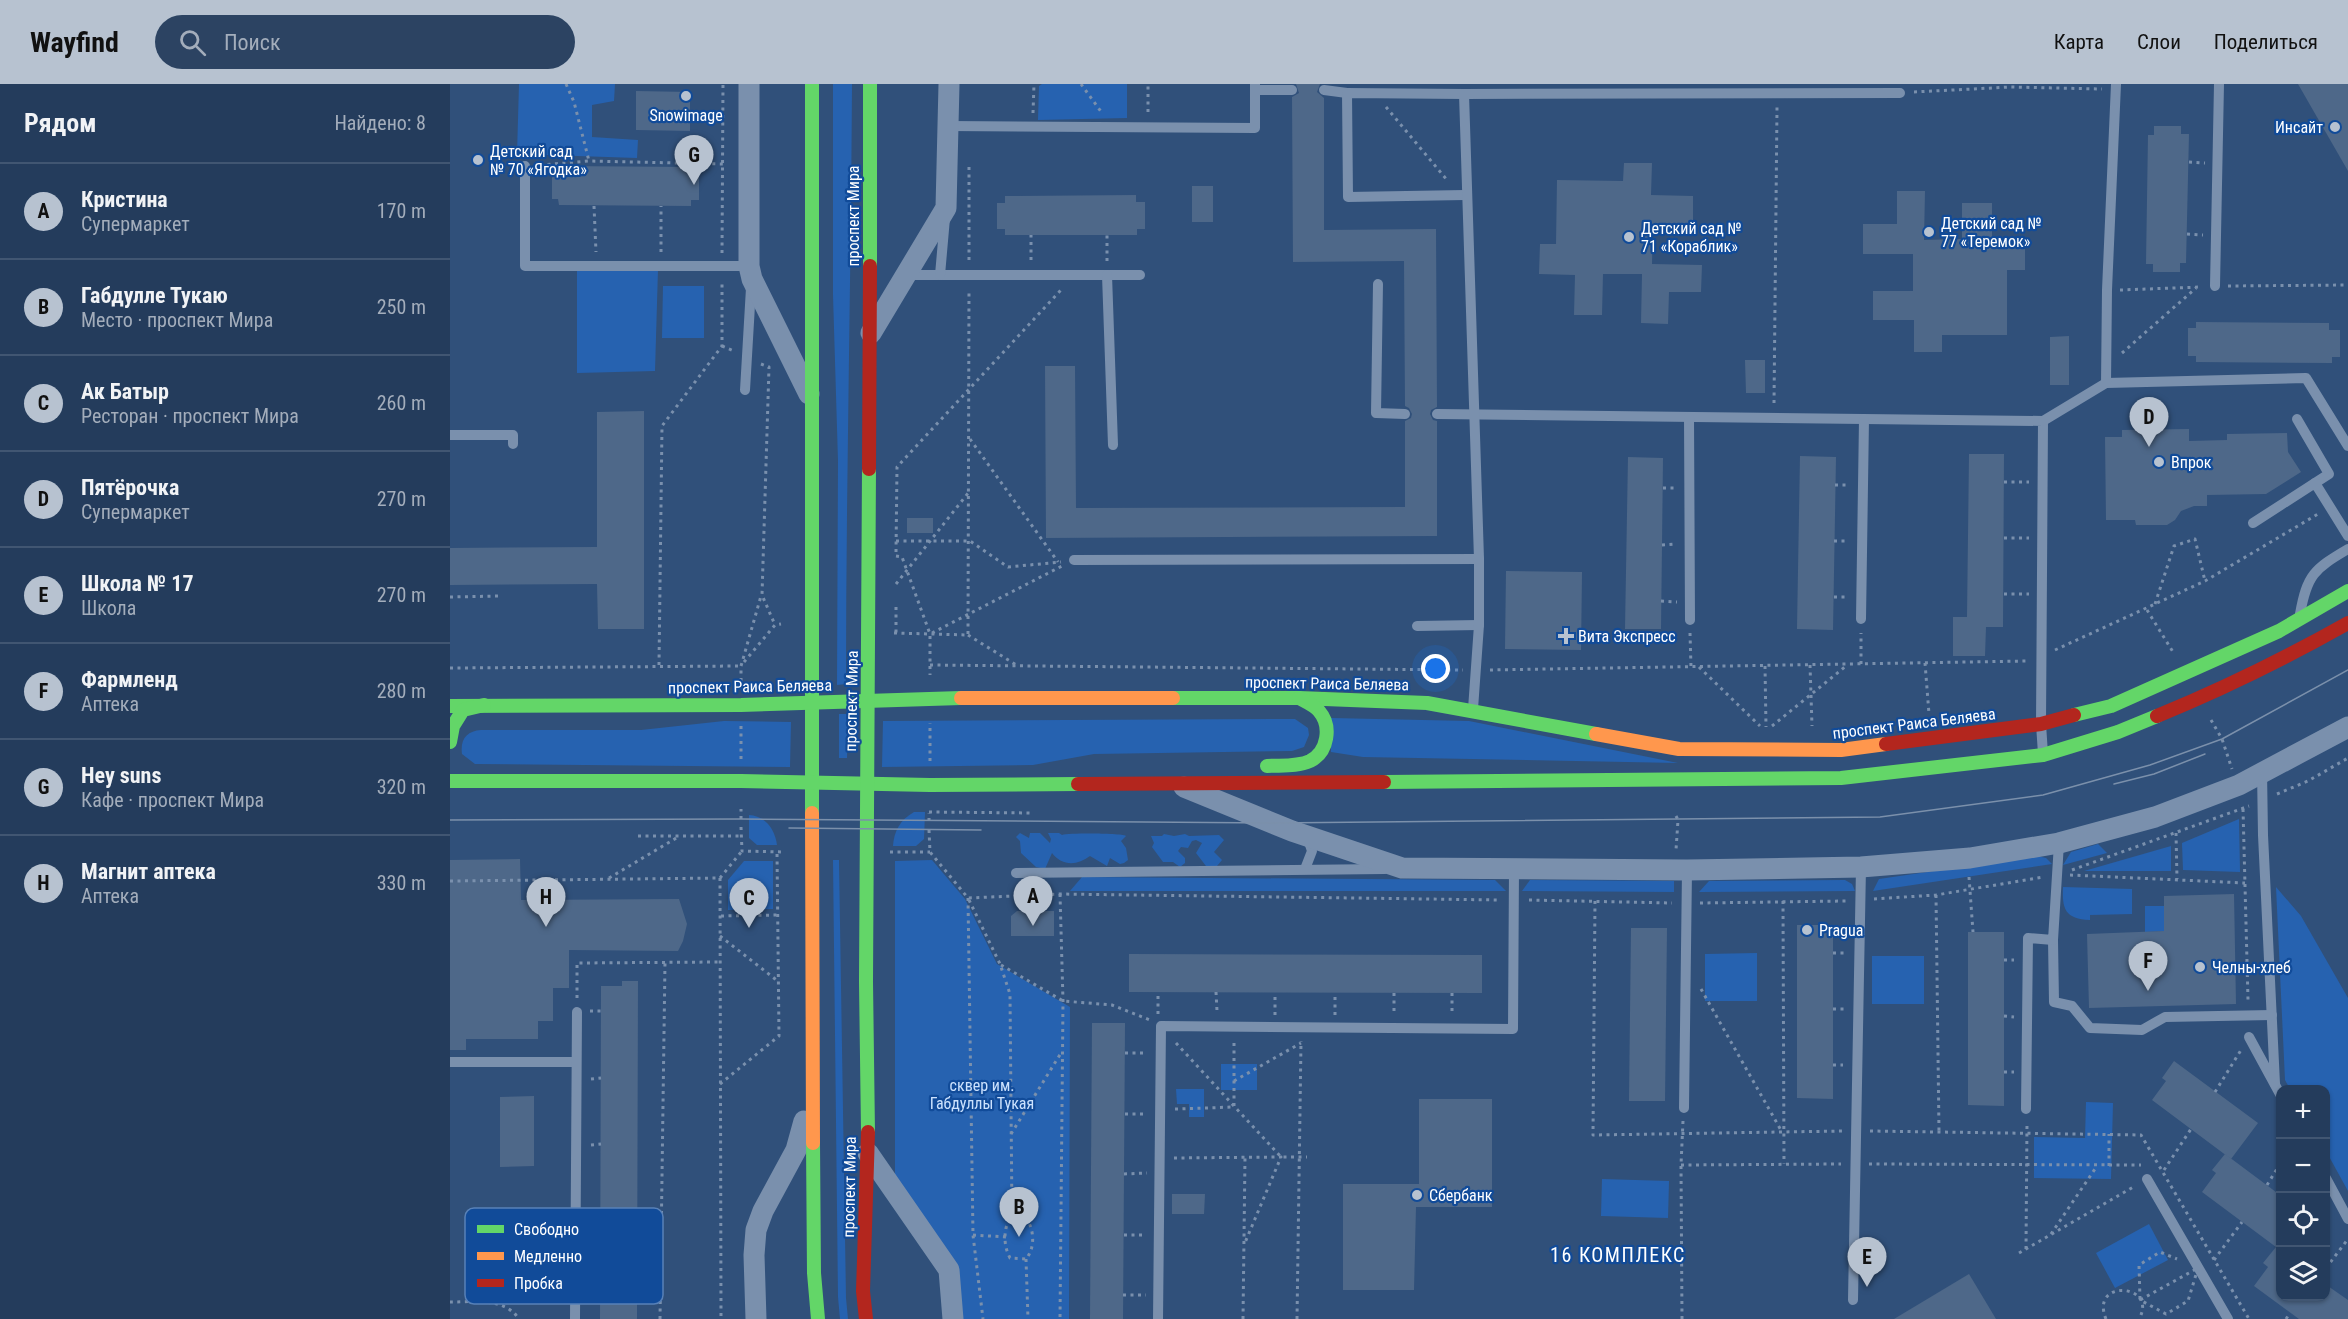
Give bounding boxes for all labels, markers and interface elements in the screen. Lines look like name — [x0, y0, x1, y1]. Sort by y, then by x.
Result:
search box — [155, 15, 575, 69]
text: Wayfind — [30, 26, 119, 59]
icon: search — [176, 26, 209, 59]
text: Поиск — [224, 30, 281, 55]
text: Карта — [2054, 30, 2104, 54]
text: Слои — [2137, 30, 2181, 54]
text: Поделиться — [2214, 30, 2318, 54]
marker: Snowimage — [679, 89, 693, 103]
place label: Snowimage — [649, 106, 723, 125]
text: Рядом — [24, 108, 96, 138]
text: Найдено: 8 — [334, 111, 426, 135]
place label: Инсайт — [2275, 118, 2323, 137]
marker: Инсайт — [2328, 120, 2342, 134]
pin: G — [674, 135, 714, 185]
place label: Детский сад № 70 «Ягодка» — [490, 142, 587, 179]
marker: Детский сад № 70 «Ягодка» — [471, 153, 485, 167]
street label: проспект Мира — [844, 165, 863, 267]
text: Кристина — [81, 187, 168, 212]
text: A — [38, 199, 49, 223]
text: 170 m — [377, 199, 426, 223]
text: Супермаркет — [81, 212, 190, 236]
place label: Детский сад № 77 «Теремок» — [1941, 214, 2042, 251]
place label: Детский сад № 71 «Кораблик» — [1641, 219, 1742, 256]
marker: Детский сад № 77 «Теремок» — [1922, 225, 1936, 239]
marker: Детский сад № 71 «Кораблик» — [1622, 230, 1636, 244]
text: Габдулле Тукаю — [81, 283, 228, 308]
text: B — [38, 295, 49, 319]
text: 250 m — [377, 295, 426, 319]
text: Место · проспект Мира — [81, 308, 273, 332]
text: Ак Батыр — [81, 379, 169, 404]
text: C — [38, 391, 49, 415]
text: 260 m — [377, 391, 426, 415]
pin: D — [2130, 398, 2168, 447]
text: Ресторан · проспект Мира — [81, 404, 299, 428]
place label: Впрок — [2171, 453, 2212, 472]
marker: Впрок — [2152, 455, 2166, 469]
text: Пятёрочка — [81, 475, 179, 500]
text: D — [38, 487, 49, 511]
text: 270 m — [377, 487, 426, 511]
text: Супермаркет — [81, 500, 190, 524]
text: Школа № 17 — [81, 571, 194, 596]
text: E — [39, 583, 48, 607]
text: 270 m — [377, 583, 426, 607]
text: Школа — [81, 596, 136, 620]
place label: Вита Экспресс — [1578, 627, 1676, 646]
marker: Вита Экспресс — [1559, 629, 1573, 643]
street label: проспект Мира — [841, 650, 862, 752]
your location — [1421, 654, 1450, 683]
text: Фармленд — [81, 667, 178, 692]
street label: проспект Раиса Беляева — [1245, 673, 1409, 694]
street label: проспект Раиса Беляева — [668, 676, 832, 697]
text: F — [39, 679, 48, 703]
text: 280 m — [377, 679, 426, 703]
text: Аптека — [81, 692, 139, 716]
street label: проспект Раиса Беляева — [1832, 704, 1997, 743]
text: Hey suns — [81, 763, 161, 788]
text: G — [38, 775, 49, 799]
text: 320 m — [377, 775, 426, 799]
text: Кафе · проспект Мира — [81, 788, 264, 812]
text: Магнит аптека — [81, 859, 216, 884]
text: H — [37, 871, 50, 895]
text: 330 m — [377, 871, 426, 895]
pin: A — [1014, 876, 1052, 926]
pin: H — [526, 878, 566, 927]
pin: C — [730, 878, 768, 928]
text: Аптека — [81, 884, 139, 908]
place label: Pragua — [1819, 921, 1863, 940]
marker: Pragua — [1800, 923, 1814, 937]
pin: F — [2128, 942, 2168, 991]
place label: Челны-хлеб — [2212, 958, 2291, 977]
marker: Челны-хлеб — [2193, 960, 2207, 974]
park label: сквер им. Габдуллы Тукая — [930, 1076, 1034, 1113]
map controls — [2276, 1085, 2330, 1301]
button: + — [2276, 1085, 2330, 1139]
street label: проспект Мира — [839, 1136, 860, 1238]
button: − — [2276, 1139, 2330, 1193]
place label: Сбербанк — [1429, 1186, 1493, 1205]
pin: B — [1000, 1188, 1038, 1237]
marker: Сбербанк — [1410, 1188, 1424, 1202]
button: locate — [2276, 1193, 2330, 1247]
legend — [465, 1208, 663, 1304]
text: Свободно — [514, 1220, 579, 1239]
pin: E — [1848, 1238, 1886, 1287]
district label: 16 КОМПЛЕКС — [1550, 1243, 1686, 1267]
text: Медленно — [514, 1247, 582, 1266]
button: layers — [2276, 1247, 2330, 1301]
text: Пробка — [514, 1274, 563, 1293]

